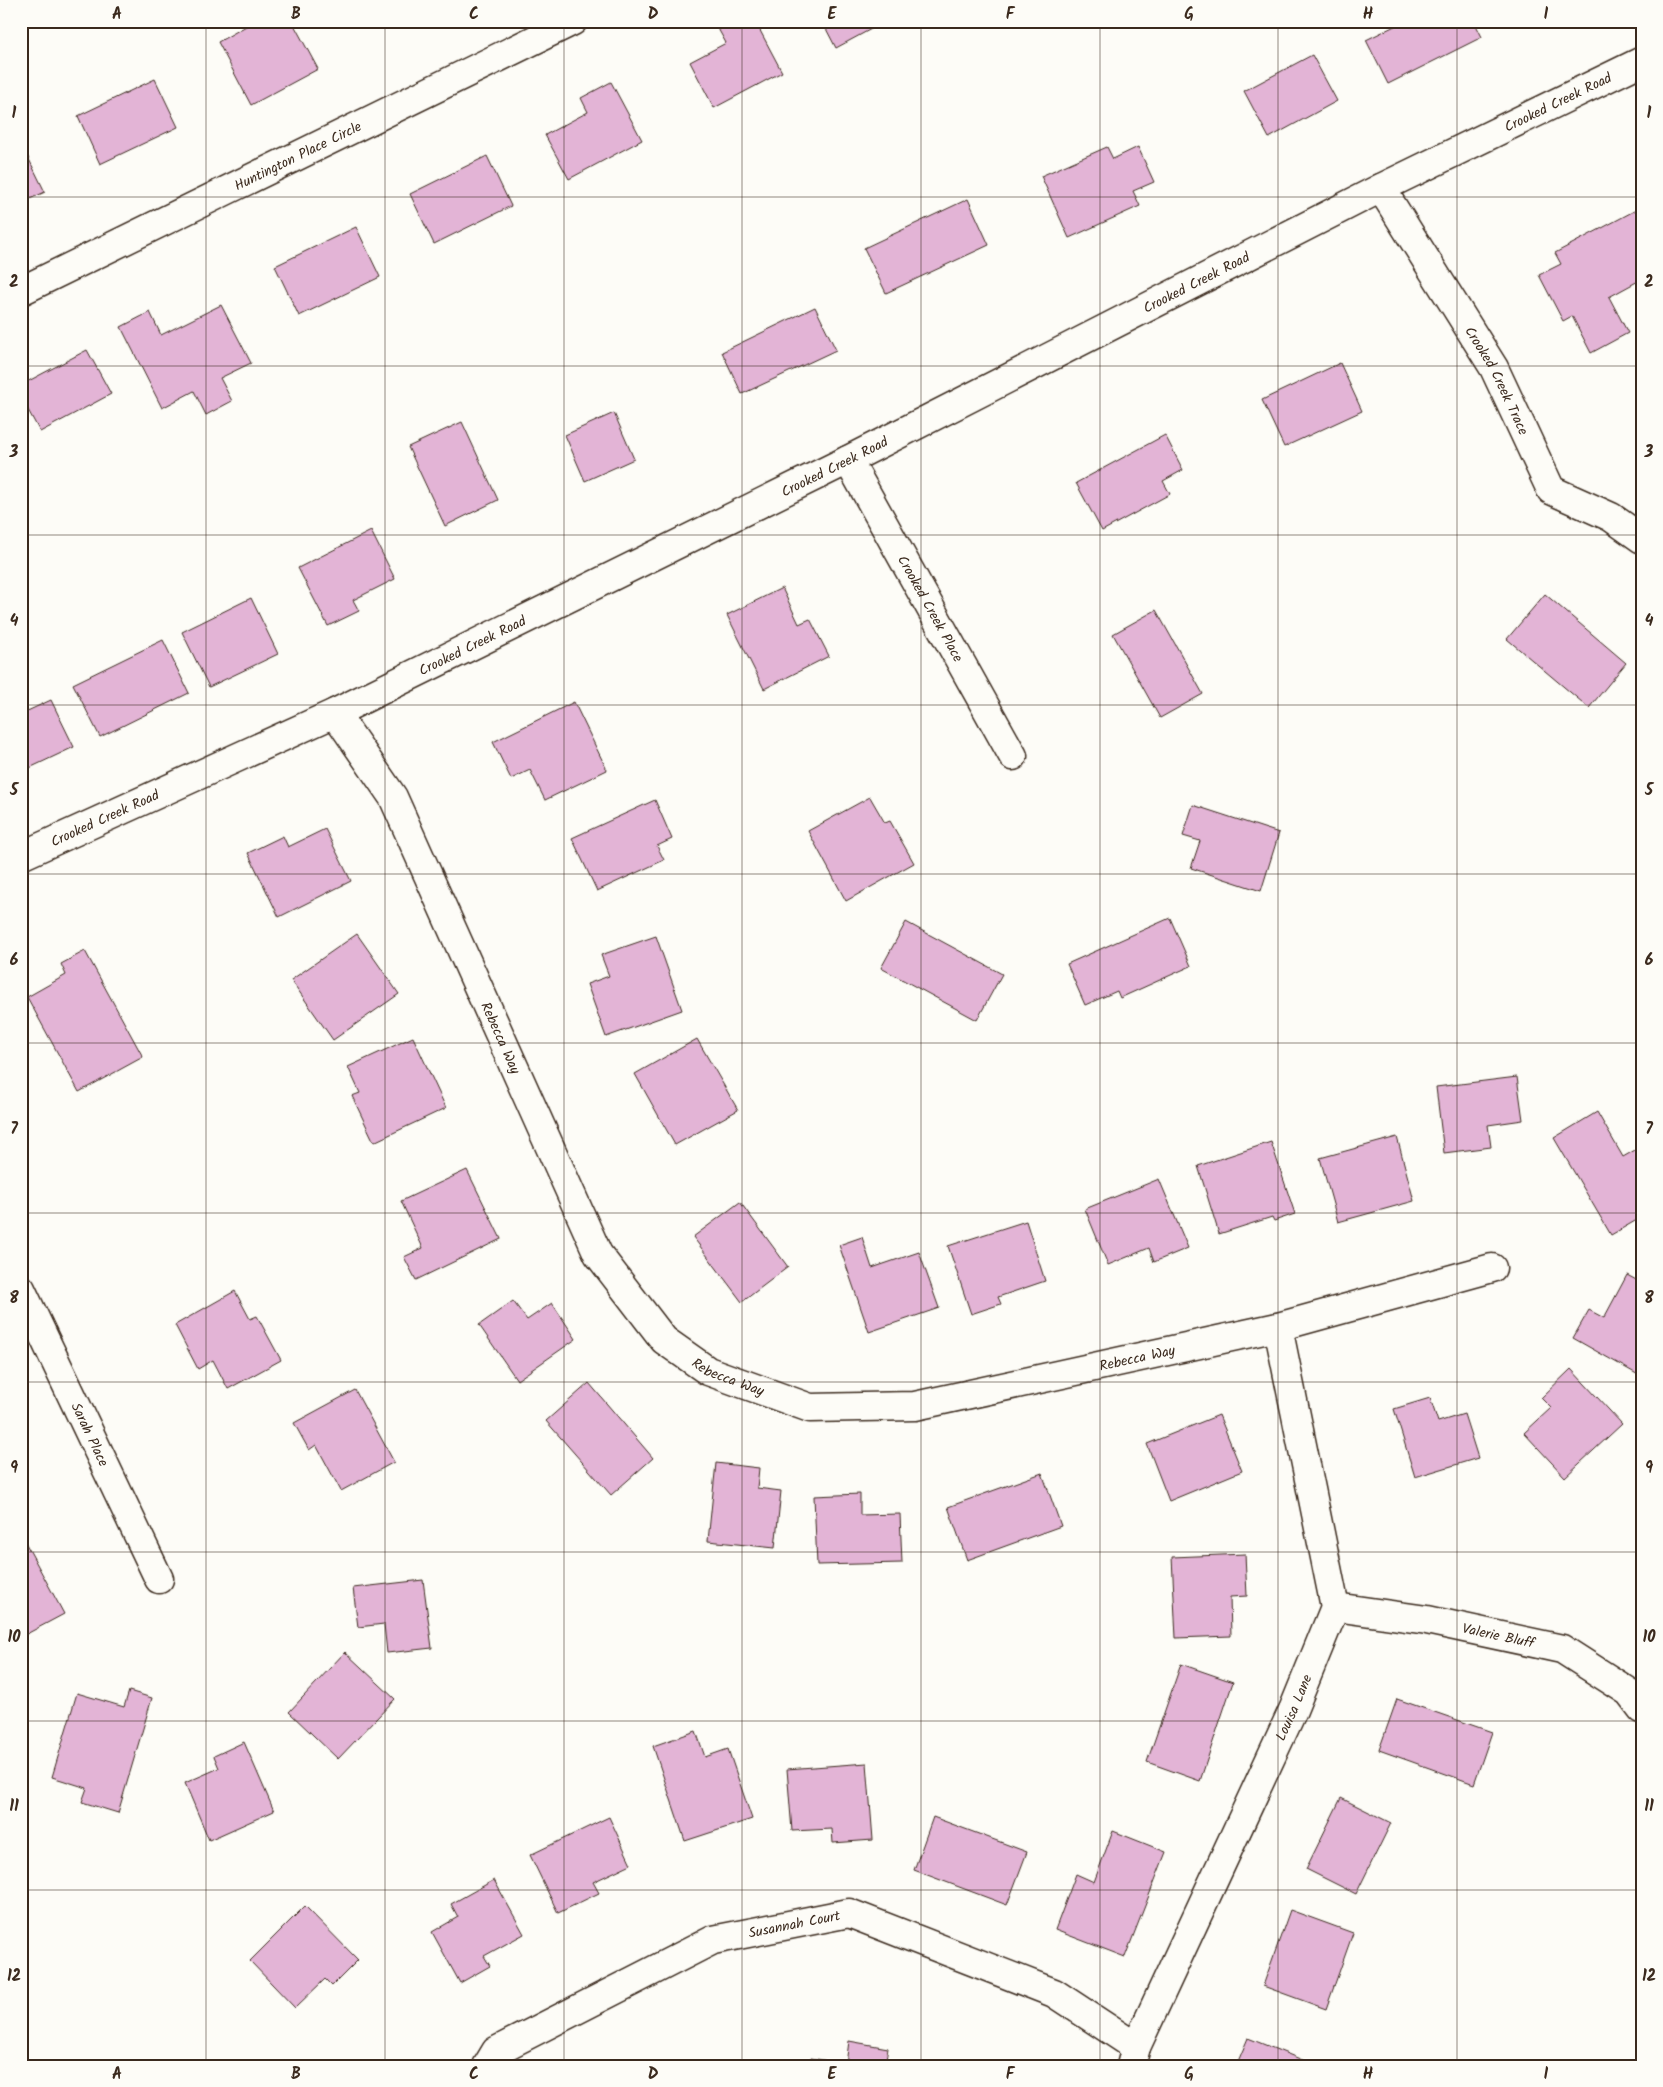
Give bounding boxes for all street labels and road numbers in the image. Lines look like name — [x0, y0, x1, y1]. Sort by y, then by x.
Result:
street label: Crooked Creek Road — [1501, 67, 1617, 138]
street label: Huntington Place Circle — [231, 116, 366, 197]
street label: Crooked Creek Road — [1140, 246, 1255, 320]
street label: Crooked Creek Trace — [1458, 322, 1534, 440]
street label: Crooked Creek Road — [778, 431, 893, 503]
street label: Crooked Creek Place — [891, 552, 969, 667]
street label: Crooked Creek Road — [415, 610, 531, 682]
street label: Crooked Creek Road — [47, 784, 164, 853]
street label: Rebecca Way — [474, 999, 526, 1078]
street label: Rebecca Way — [1097, 1340, 1178, 1378]
street label: Rebecca Way — [687, 1353, 768, 1403]
street label: Sarah Place — [65, 1399, 114, 1471]
street label: Valerie Bluff — [1460, 1618, 1538, 1655]
street label: Louisa Lane — [1270, 1671, 1319, 1745]
street label: Susannah Court — [747, 1905, 843, 1945]

